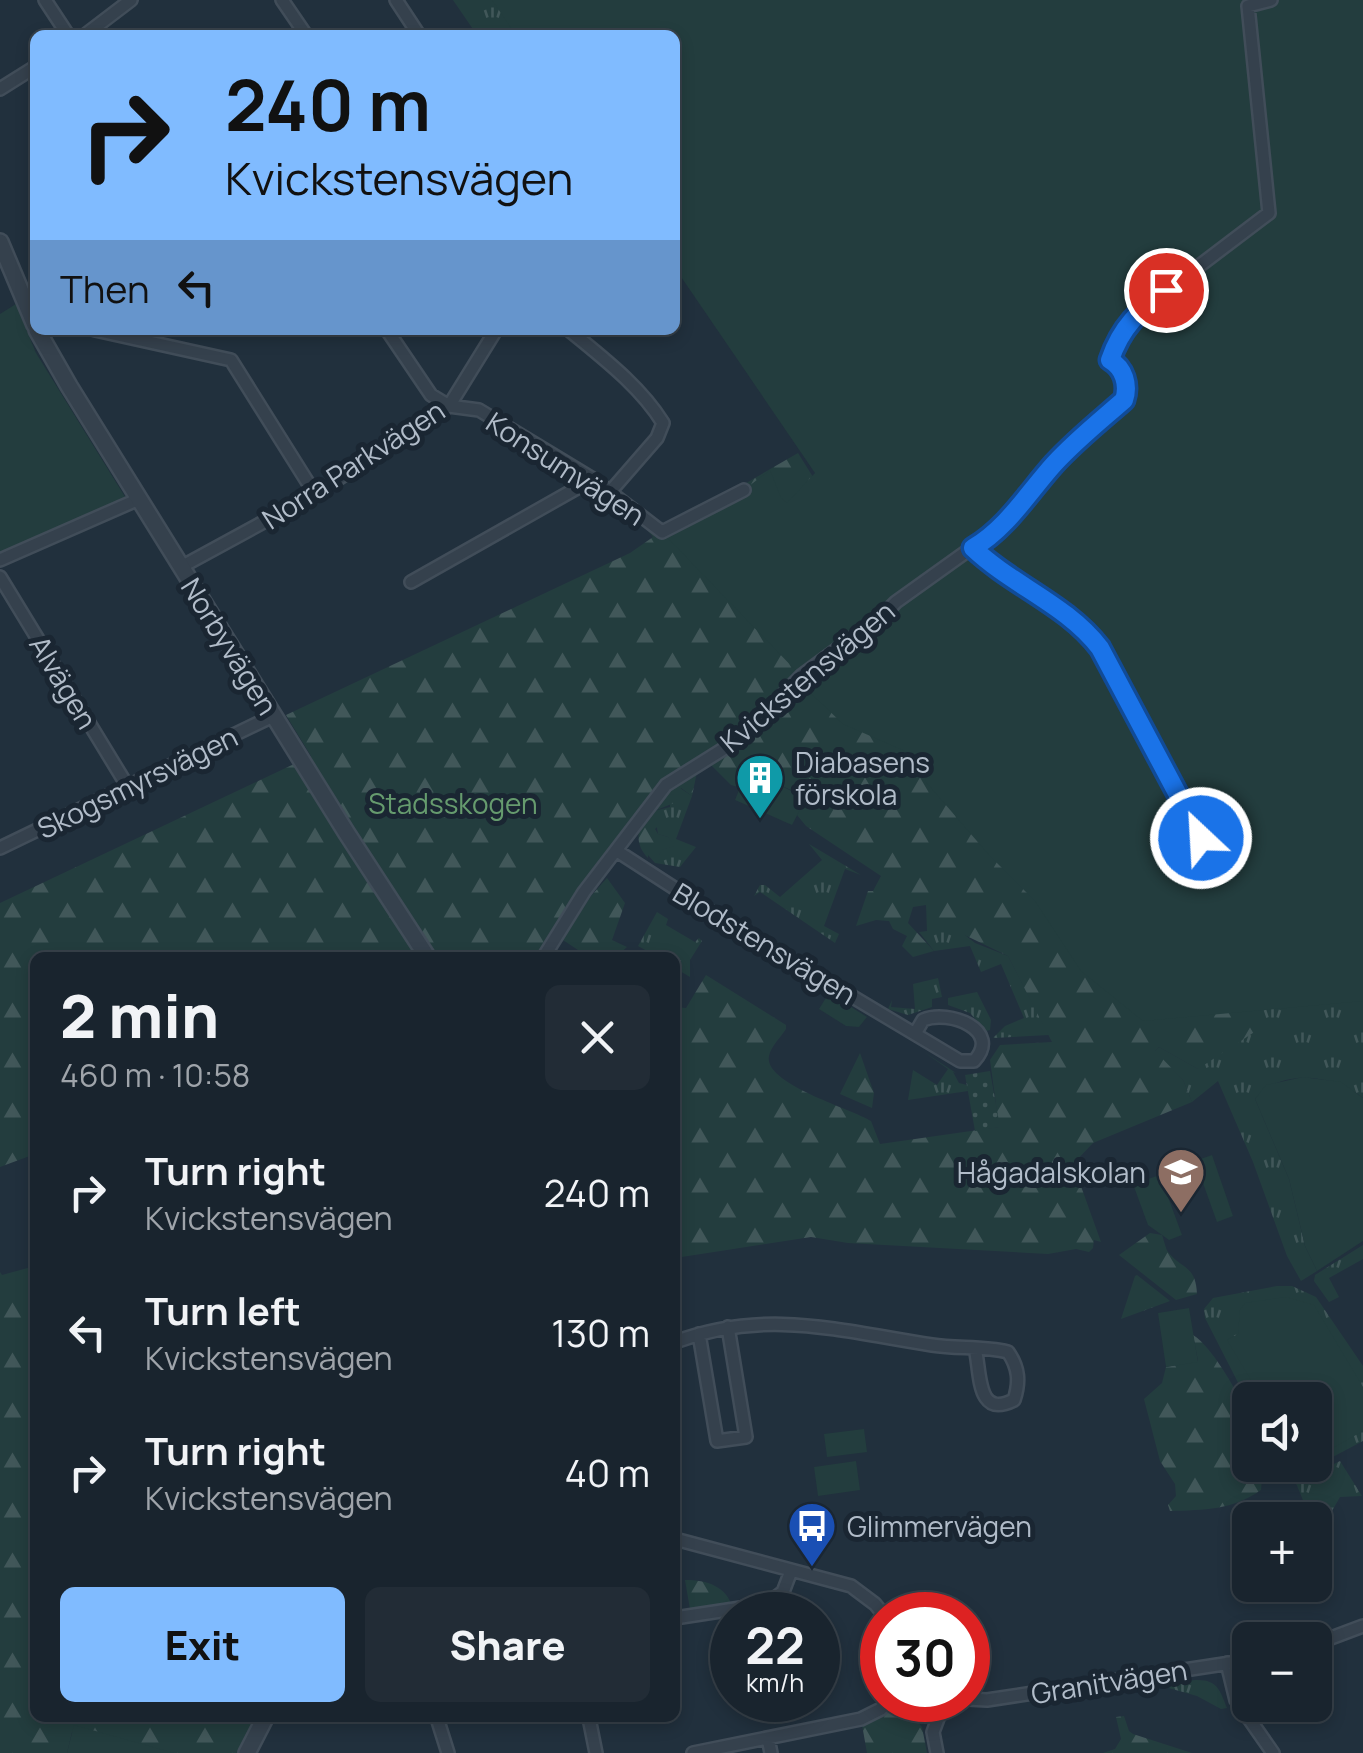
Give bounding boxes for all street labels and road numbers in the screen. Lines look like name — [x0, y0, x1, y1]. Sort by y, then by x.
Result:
street label: Norra Parkvägen — [254, 391, 452, 537]
street label: Konsumvägen — [479, 403, 653, 533]
street label: Norbyvägen — [173, 570, 287, 722]
street label: Kvickstensvägen — [712, 592, 902, 760]
street label: Alvägen — [21, 628, 107, 736]
street label: Skogsmyrsvägen — [31, 717, 243, 847]
street label: Blodstensvägen — [666, 873, 864, 1013]
street label: Granitvägen — [1028, 1650, 1190, 1712]

